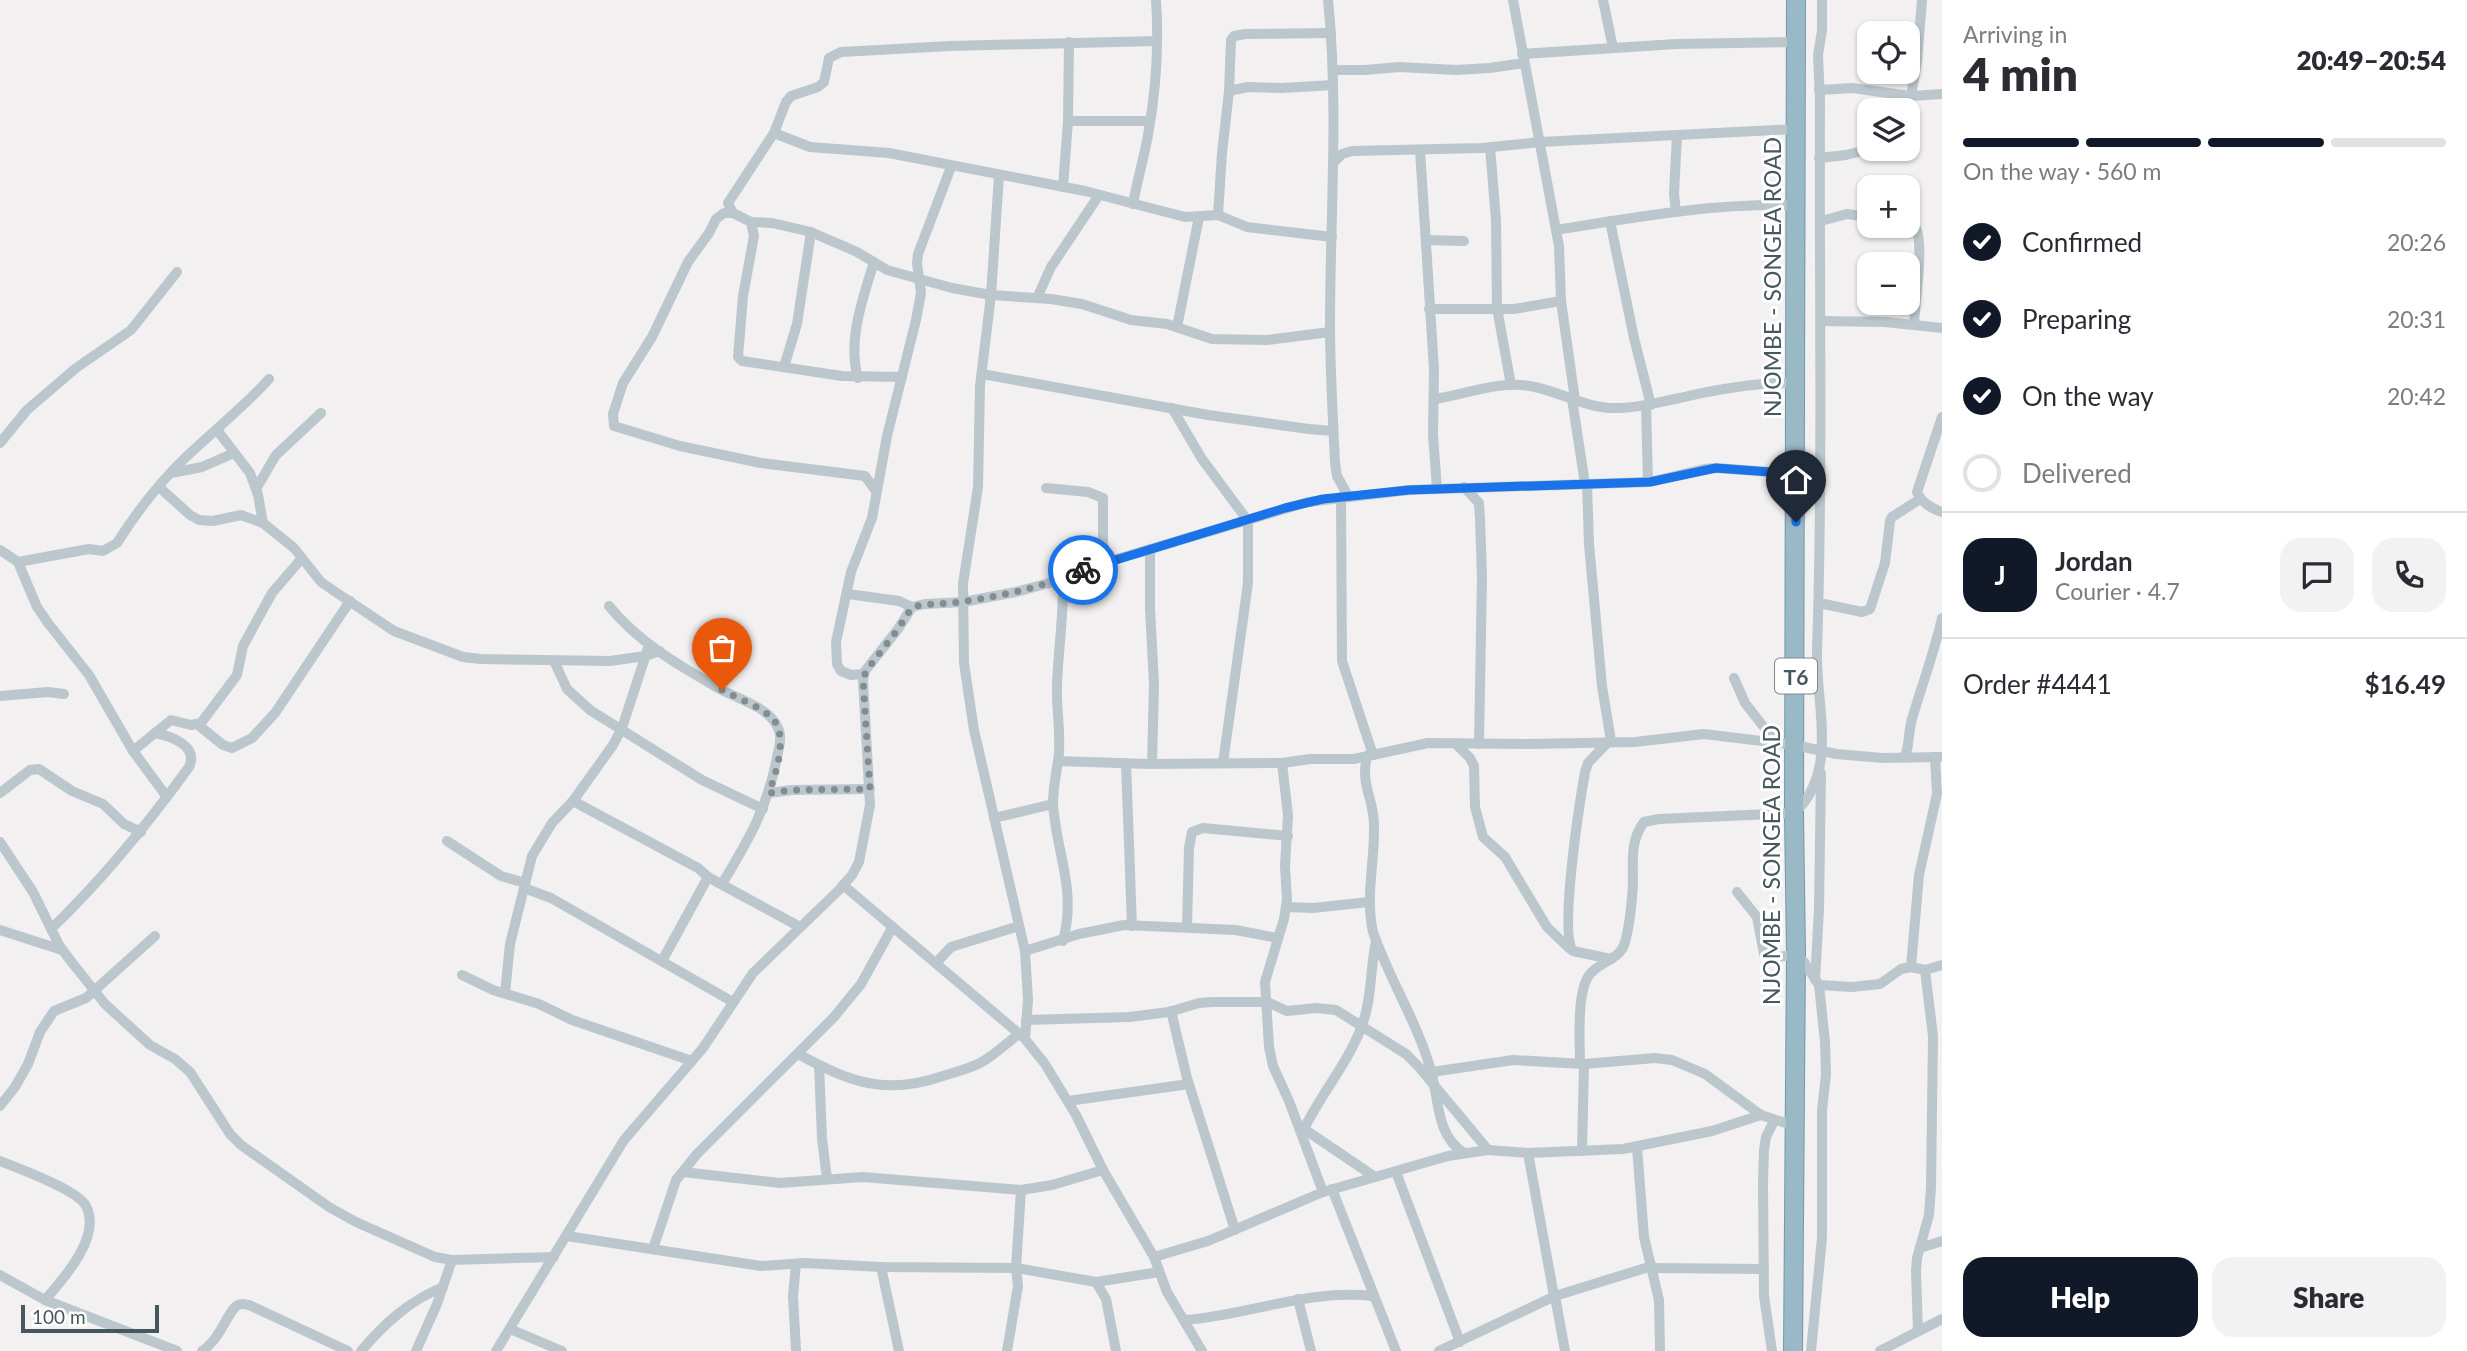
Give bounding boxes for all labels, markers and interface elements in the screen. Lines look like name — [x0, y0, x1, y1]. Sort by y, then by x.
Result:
text: Arriving in — [1963, 20, 2067, 48]
map controls — [1857, 21, 1920, 315]
button: locate — [1857, 21, 1920, 84]
text: 20:49–20:54 — [2296, 44, 2446, 76]
text: 4 min — [1963, 46, 2078, 101]
button: layers — [1857, 98, 1920, 161]
street label: NJOMBE - SONGEA ROAD — [1758, 137, 1786, 417]
text: On the way · 560 m — [1963, 157, 2162, 185]
button: + — [1857, 175, 1920, 238]
icon: check — [1963, 223, 2001, 261]
text: Confirmed — [2022, 226, 2142, 258]
text: 20:26 — [2387, 228, 2446, 256]
button: − — [1857, 252, 1920, 315]
icon: check — [1963, 300, 2001, 338]
text: Preparing — [2022, 303, 2131, 335]
text: 20:31 — [2387, 305, 2446, 333]
icon: check — [1963, 377, 2001, 415]
text: On the way — [2022, 380, 2154, 412]
text: 20:42 — [2387, 382, 2446, 410]
pin — [1766, 450, 1826, 522]
text: Delivered — [2022, 457, 2132, 489]
icon: home — [1777, 461, 1815, 499]
courier — [1048, 535, 1118, 605]
button: chat — [2280, 538, 2354, 612]
button: phone — [2372, 538, 2446, 612]
text: Jordan — [2055, 545, 2133, 577]
icon: bike — [1064, 551, 1102, 589]
text: J — [1994, 559, 2006, 591]
text: Courier · 4.7 — [2055, 577, 2180, 605]
pin — [692, 618, 752, 690]
icon: bag — [703, 629, 741, 667]
road number: T6 — [1775, 658, 1817, 694]
text: Order #4441 — [1963, 668, 2112, 700]
text: $16.49 — [2364, 668, 2446, 700]
street label: NJOMBE - SONGEA ROAD — [1757, 725, 1785, 1005]
button: Help — [1963, 1257, 2198, 1337]
button: Share — [2212, 1257, 2446, 1337]
scale bar — [21, 1302, 159, 1334]
text: 100 m — [32, 1305, 86, 1328]

